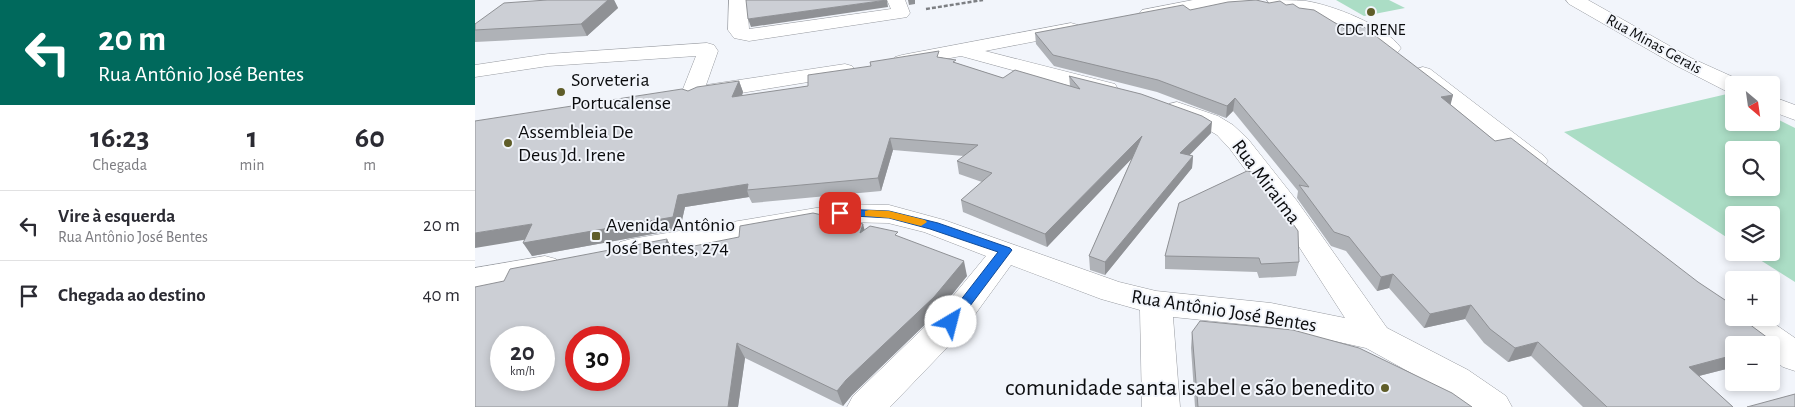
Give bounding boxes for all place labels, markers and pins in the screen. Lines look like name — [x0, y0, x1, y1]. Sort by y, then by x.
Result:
marker: CDC IRENE — [1365, 6, 1377, 18]
place label: CDC IRENE — [1336, 22, 1406, 38]
place label: Sorveteria Portucalense — [571, 70, 671, 113]
marker: Sorveteria Portucalense — [555, 86, 567, 98]
place label: Assembleia De Deus Jd. Irene — [518, 122, 634, 165]
marker: Assembleia De Deus Jd. Irene — [502, 137, 514, 149]
pin — [819, 192, 861, 234]
place label: Avenida Antônio José Bentes, 274 — [606, 215, 735, 258]
marker: Avenida Antônio José Bentes, 274 — [590, 230, 602, 242]
place label: comunidade santa isabel e são benedito — [1005, 376, 1375, 400]
marker: comunidade santa isabel e são benedito — [1379, 382, 1391, 394]

